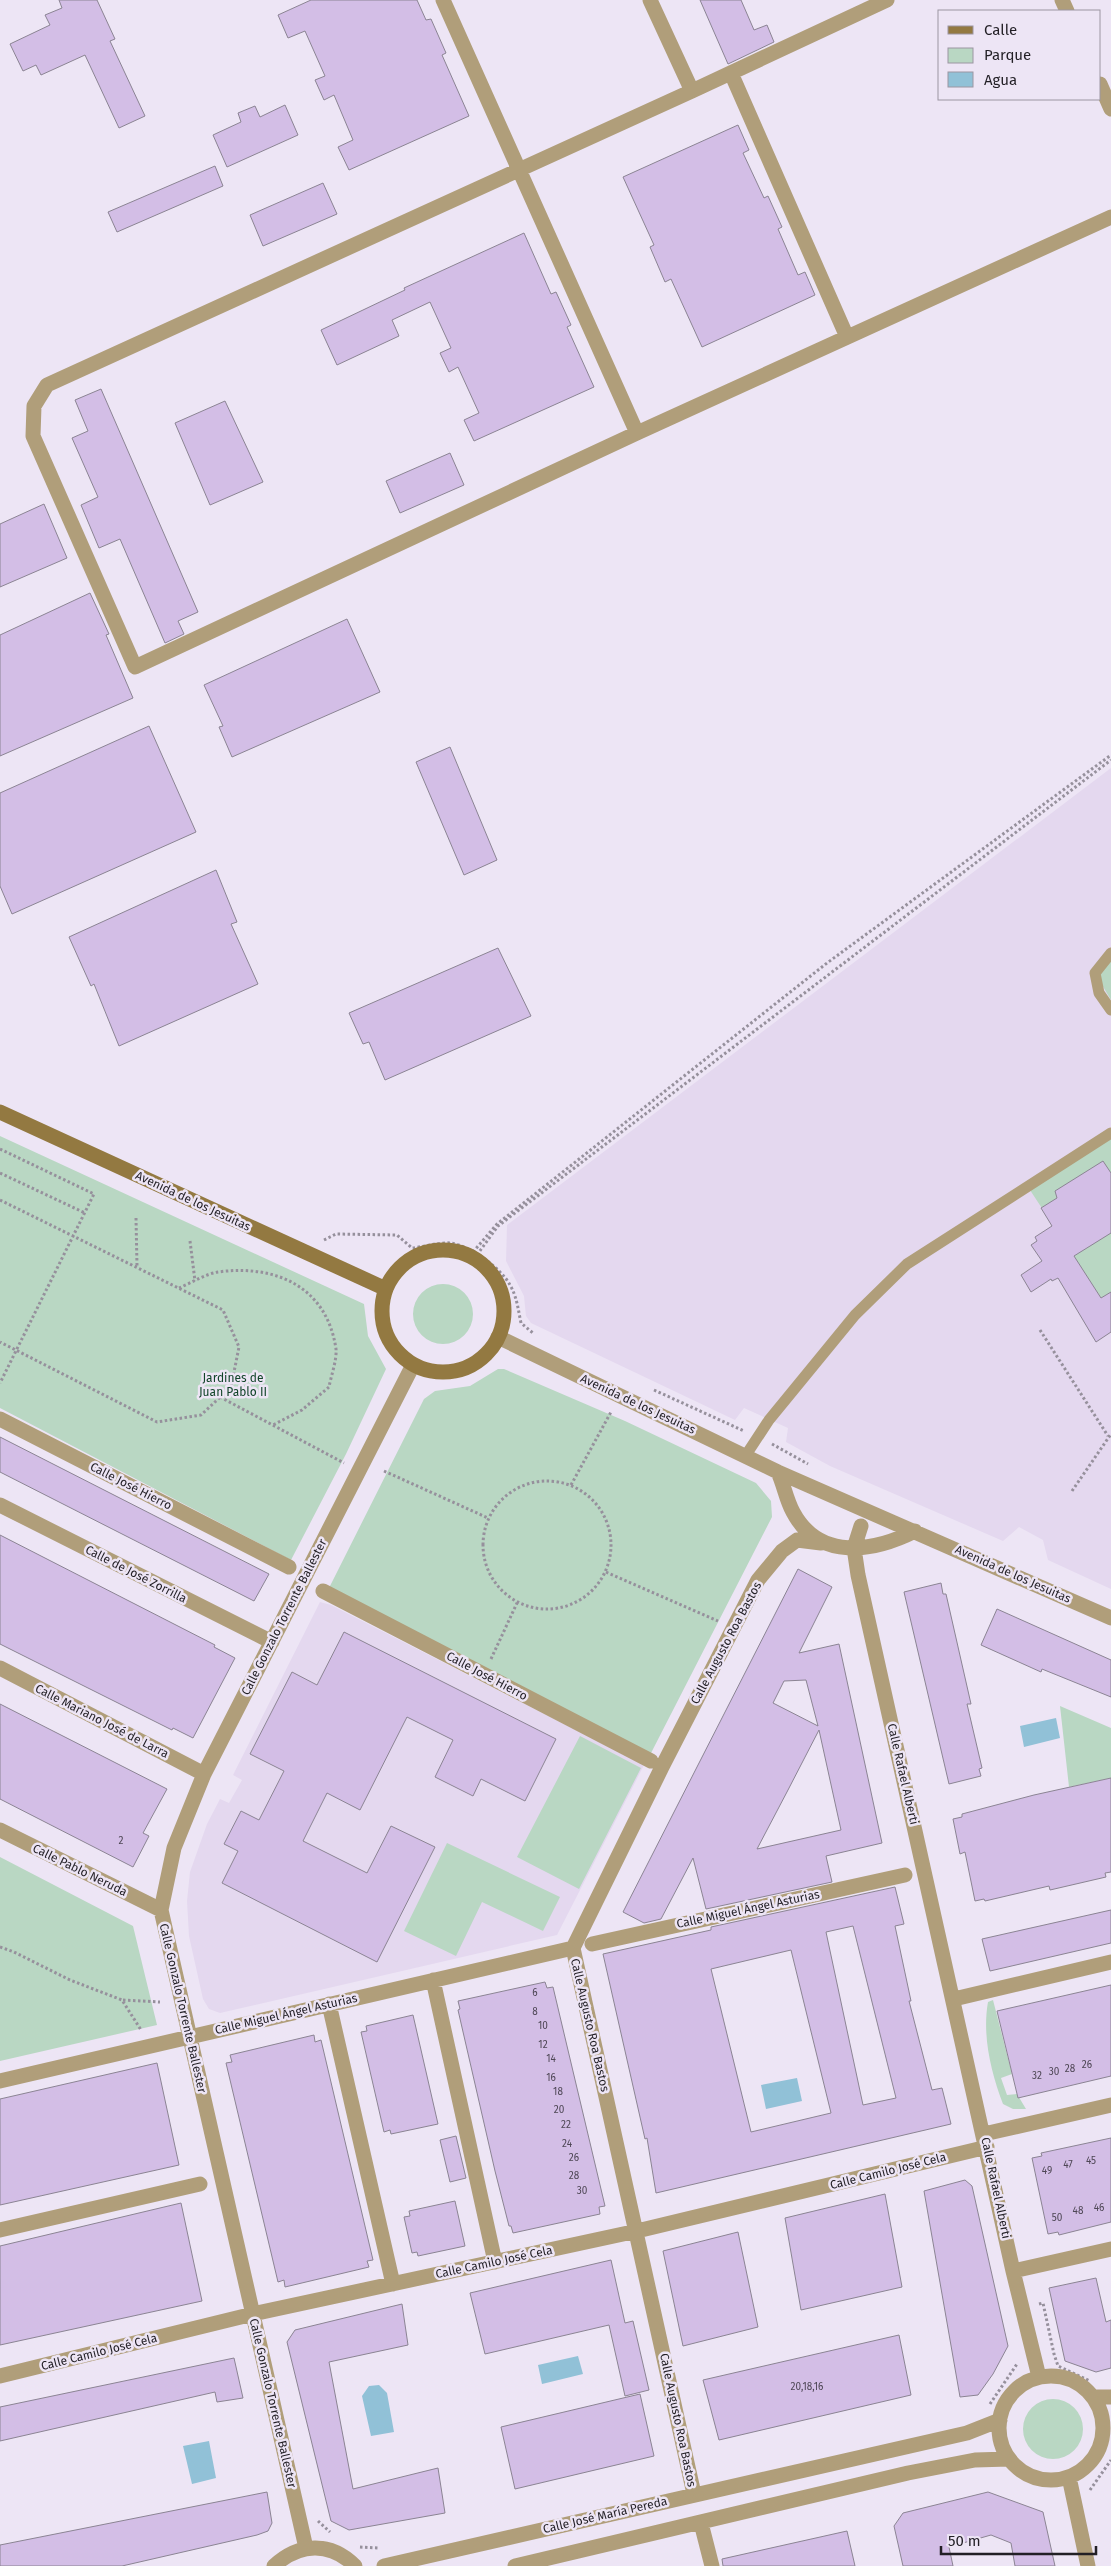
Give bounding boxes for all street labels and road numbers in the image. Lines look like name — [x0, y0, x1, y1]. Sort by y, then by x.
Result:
street label: Avenida de los Jesuitas — [133, 1168, 253, 1234]
street label: Avenida de los Jesuitas — [578, 1371, 698, 1437]
street label: Calle José Hierro — [88, 1459, 174, 1513]
street label: Calle Gonzalo Torrente Ballester — [238, 1536, 330, 1697]
street label: Calle de José Zorrilla — [83, 1542, 189, 1606]
street label: Avenida de los Jesuitas — [953, 1542, 1073, 1606]
street label: Calle Augusto Roa Bastos — [688, 1579, 764, 1706]
street label: Calle José Hierro — [444, 1649, 530, 1703]
street label: Calle Mariano José de Larra — [33, 1681, 171, 1761]
street label: Calle Rafael Alberti — [885, 1722, 921, 1826]
street label: Calle Pablo Neruda — [30, 1841, 130, 1899]
street label: Calle Miguel Ángel Asturias — [675, 1886, 821, 1931]
street label: Calle Gonzalo Torrente Ballester — [157, 1922, 209, 2094]
street label: Calle Augusto Roa Bastos — [568, 1957, 612, 2093]
street label: Calle Miguel Ángel Asturias — [213, 1990, 359, 2037]
street label: Calle Rafael Alberti — [978, 2136, 1014, 2240]
street label: Calle Camilo José Cela — [829, 2150, 947, 2192]
street label: Calle Camilo José Cela — [434, 2243, 554, 2281]
street label: Calle Gonzalo Torrente Ballester — [247, 2317, 299, 2489]
street label: Calle Camilo José Cela — [40, 2331, 158, 2373]
street label: Calle Augusto Roa Bastos — [657, 2352, 699, 2489]
street label: Calle José María Pereda — [542, 2494, 668, 2536]

